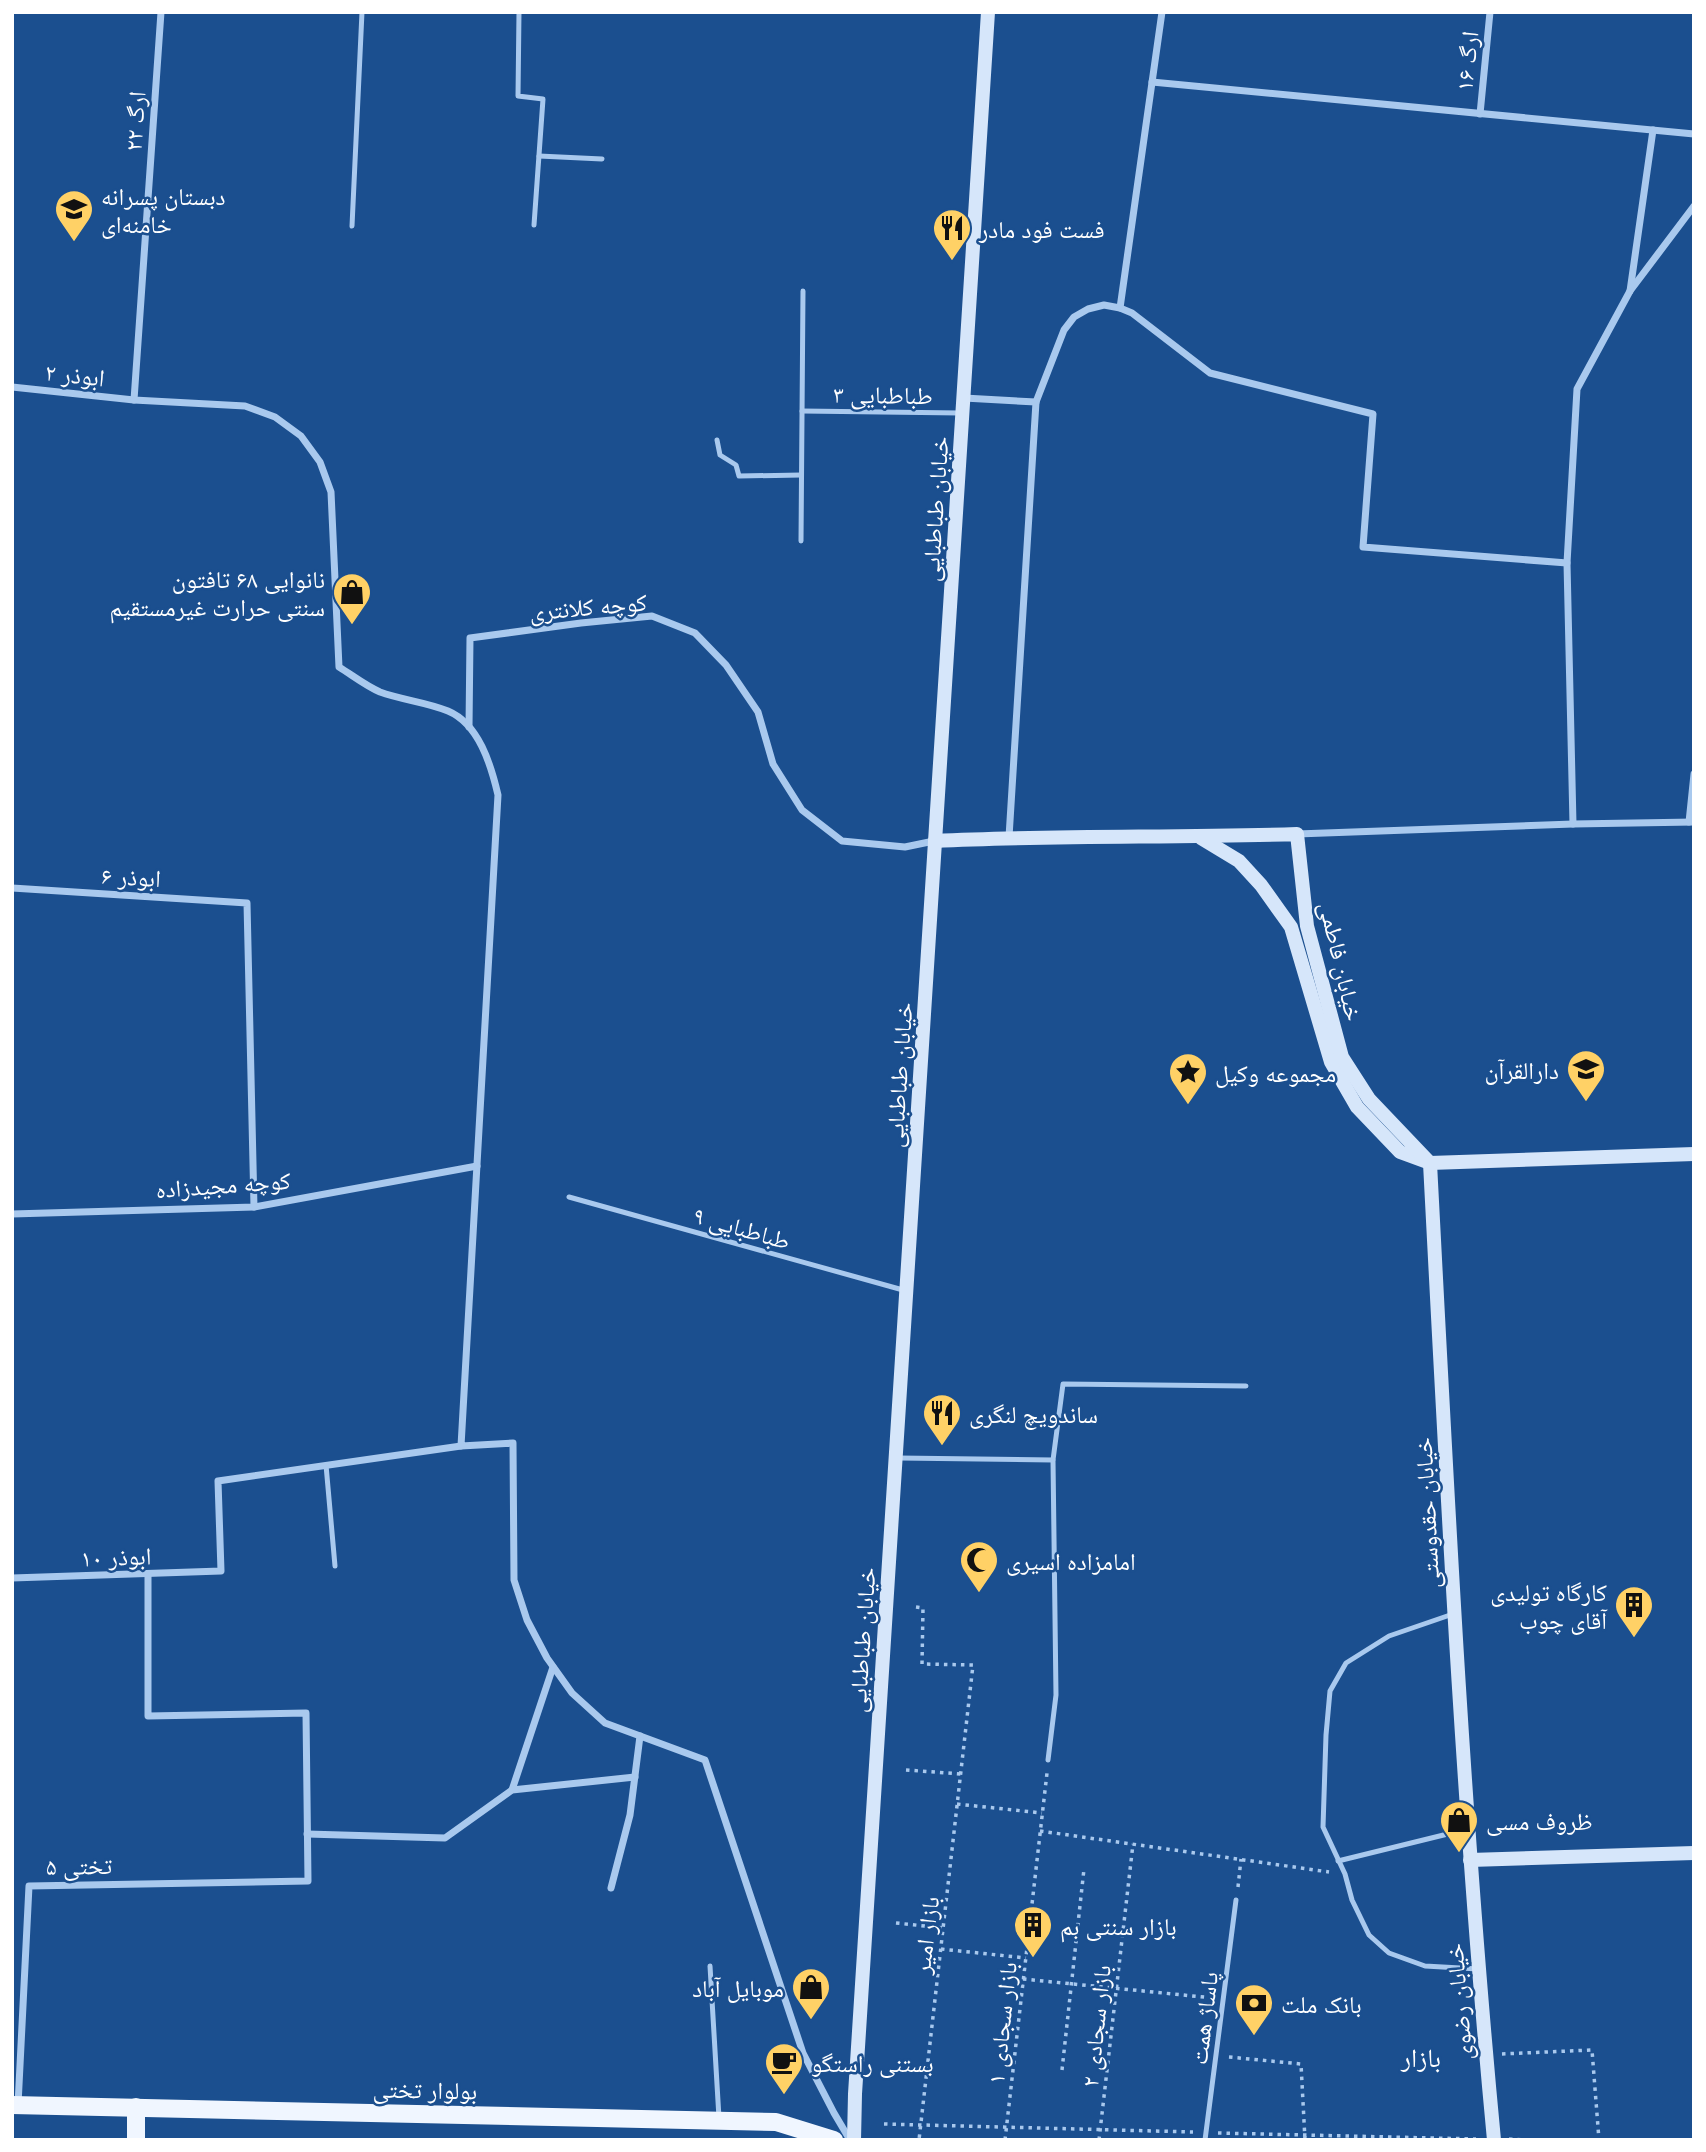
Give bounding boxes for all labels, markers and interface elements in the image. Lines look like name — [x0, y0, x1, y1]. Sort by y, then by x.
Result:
street label: ارگ ۱۶ — [1446, 29, 1486, 93]
street label: ارگ ۲۲ — [115, 90, 153, 152]
place label: دبستان پسرانه خامنه‌ای — [101, 179, 225, 240]
school or university icon: دبستان پسرانه خامنه‌ای — [53, 188, 95, 243]
restaurant icon: فست فود مادر — [931, 207, 973, 262]
place label: فست فود مادر — [978, 212, 1105, 245]
street label: ابوذر ۲ — [44, 354, 106, 394]
street label: طباطبایی ۳ — [833, 377, 933, 411]
street label: خیابان طباطبایی — [912, 435, 956, 583]
place label: نانوایی ۶۸ تافتون سنتی حرارت غیرمستقیم — [110, 562, 325, 624]
shop icon: نانوایی ۶۸ تافتون سنتی حرارت غیرمستقیم — [331, 571, 373, 626]
street label: کوچه کلانتری — [528, 584, 648, 628]
street label: ابوذر ۶ — [100, 858, 162, 894]
street label: خیابان فاطمی — [1312, 898, 1372, 1024]
street label: خیابان طباطبایی — [876, 1001, 920, 1149]
school or university icon: دارالقرآن — [1565, 1048, 1607, 1103]
place icon: مجموعه وکیل — [1167, 1051, 1209, 1106]
place label: دارالقرآن — [1485, 1053, 1559, 1086]
place label: مجموعه وکیل — [1215, 1056, 1336, 1089]
street label: کوچه مجیدزاده — [154, 1163, 292, 1205]
street label: طباطبایی ۹ — [690, 1197, 794, 1257]
restaurant icon: ساندویچ لنگری — [921, 1392, 963, 1447]
place label: ساندویچ لنگری — [969, 1397, 1098, 1430]
street label: خیابان حقدوستی — [1406, 1437, 1446, 1589]
street label: ابوذر ۱۰ — [80, 1538, 152, 1574]
mosque icon: امامزاده اسیری — [958, 1539, 1000, 1594]
place label: امامزاده اسیری — [1006, 1544, 1136, 1577]
street label: خیابان طباطبایی — [839, 1566, 883, 1714]
place label: کارگاه تولیدی آقای چوب — [1490, 1575, 1608, 1636]
building icon: کارگاه تولیدی آقای چوب — [1613, 1584, 1655, 1639]
shop icon: ظروف مسی — [1438, 1799, 1480, 1854]
place label: ظروف مسی — [1486, 1804, 1593, 1837]
street label: تختی ۵ — [46, 1848, 112, 1882]
street label: بازار امیر — [904, 1894, 946, 1977]
building icon: بازار سنتی بم — [1012, 1904, 1054, 1959]
place label: بازار سنتی بم — [1060, 1909, 1177, 1943]
street label: خیابان رضوی — [1436, 1942, 1480, 2062]
street label: بازار سجادی ۱ — [978, 1960, 1024, 2086]
street label: بازار سجادی ۲ — [1072, 1963, 1118, 2089]
shop icon: موبایل آباد — [790, 1966, 832, 2021]
street label: پاساژ همت — [1181, 1970, 1225, 2066]
place label: موبایل آباد — [692, 1971, 784, 2004]
bank icon: بانک ملت — [1233, 1982, 1275, 2037]
place label: بانک ملت — [1281, 1987, 1362, 2020]
district label: بازار — [1400, 2039, 1441, 2075]
cafe icon: بستنی راستگو — [763, 2041, 805, 2096]
place label: بستنی راستگو — [811, 2046, 934, 2079]
street label: بولوار تختی — [372, 2072, 478, 2106]

